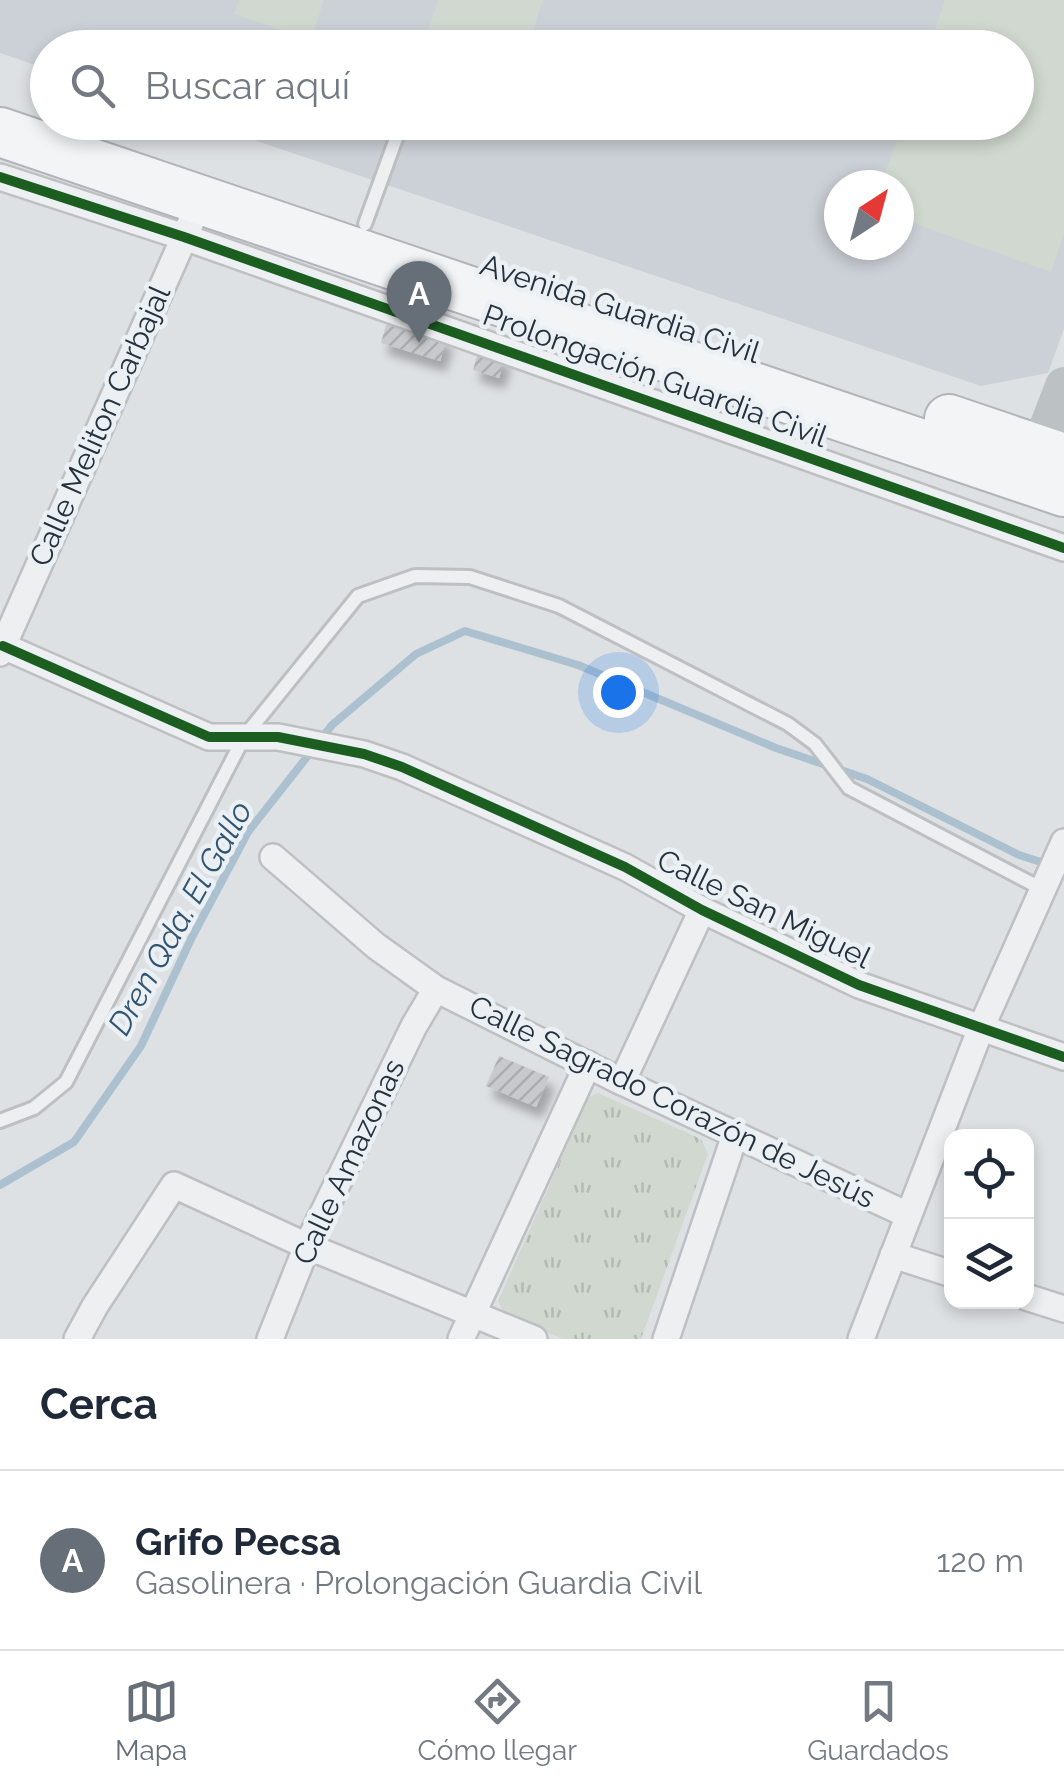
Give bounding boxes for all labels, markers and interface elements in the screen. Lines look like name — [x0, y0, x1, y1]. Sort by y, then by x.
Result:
search box — [30, 30, 1034, 140]
icon: search — [65, 58, 120, 113]
text: Buscar aquí — [145, 63, 350, 108]
north arrow — [824, 170, 914, 260]
street label: Avenida Guardia Civil — [476, 247, 765, 371]
pin: A — [386, 260, 452, 343]
street label: Calle Meliton Carbajal — [22, 279, 178, 571]
street label: Prolongación Guardia Civil — [478, 297, 833, 454]
your location — [593, 667, 644, 718]
water label: Dren Qda. El Gallo — [100, 795, 259, 1041]
street label: Calle San Miguel — [652, 842, 877, 976]
street label: Calle Sagrado Corazón de Jesús — [464, 988, 881, 1215]
street label: Calle Amazonas — [286, 1054, 411, 1270]
map controls — [944, 1129, 1034, 1309]
button: locate — [944, 1129, 1034, 1219]
button: layers — [944, 1219, 1034, 1309]
text: Cerca — [40, 1380, 158, 1429]
text: Grifo Pecsa — [135, 1519, 341, 1564]
text: A — [62, 1542, 83, 1579]
text: 120 m — [936, 1542, 1024, 1579]
text: Gasolinera · Prolongación Guardia Civil — [135, 1564, 702, 1601]
tab: Mapa — [115, 1674, 187, 1767]
tab: Cómo llegar — [418, 1674, 577, 1767]
tab: Guardados — [807, 1674, 949, 1767]

